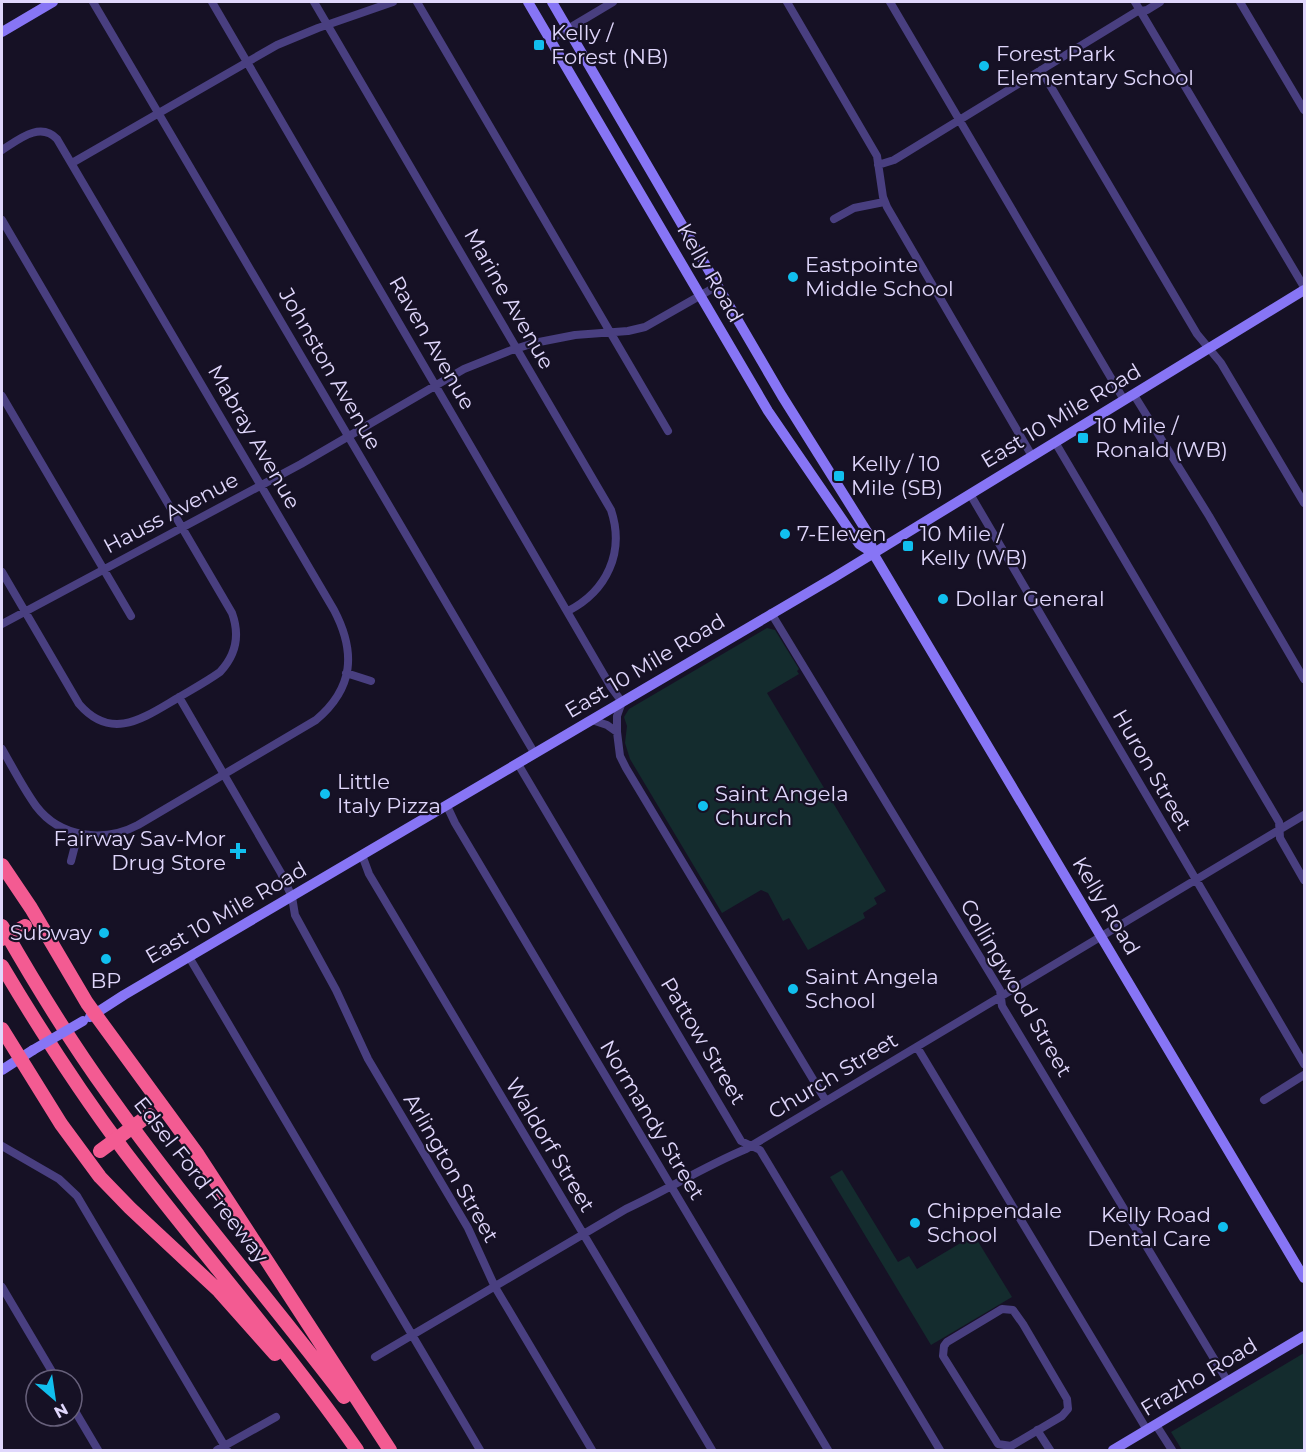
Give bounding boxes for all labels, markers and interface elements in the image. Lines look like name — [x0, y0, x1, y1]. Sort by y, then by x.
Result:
place label: Kelly / Forest (NB) — [551, 20, 669, 69]
marker: Kelly / Forest (NB) — [532, 38, 546, 52]
place label: Forest Park Elementary School — [996, 41, 1194, 90]
marker: Forest Park Elementary School — [977, 59, 991, 73]
street label: Kelly Road — [672, 219, 749, 327]
street label: Marine Avenue — [459, 224, 560, 373]
place label: Eastpointe Middle School — [805, 252, 954, 301]
marker: Eastpointe Middle School — [786, 270, 800, 284]
street label: Raven Avenue — [384, 272, 481, 414]
street label: Johnston Avenue — [273, 283, 387, 454]
street label: East 10 Mile Road — [976, 358, 1145, 473]
street label: Mabray Avenue — [203, 360, 306, 513]
place label: 10 Mile / Ronald (WB) — [1095, 413, 1228, 462]
marker: 10 Mile / Ronald (WB) — [1076, 431, 1090, 445]
place label: Kelly / 10 Mile (SB) — [851, 451, 943, 500]
street label: Hauss Avenue — [99, 467, 242, 559]
marker: Kelly / 10 Mile (SB) — [832, 469, 846, 483]
place label: 7-Eleven — [797, 521, 886, 546]
place label: 10 Mile / Kelly (WB) — [920, 521, 1028, 570]
marker: 7-Eleven — [778, 527, 792, 541]
marker: 10 Mile / Kelly (WB) — [901, 539, 915, 553]
place label: Dollar General — [955, 586, 1105, 611]
marker: Dollar General — [936, 592, 950, 606]
street label: East 10 Mile Road — [560, 608, 729, 723]
street label: Huron Street — [1108, 705, 1197, 835]
place label: Little Italy Pizza — [337, 769, 441, 818]
place label: Saint Angela Church — [715, 781, 849, 830]
marker: Little Italy Pizza — [318, 787, 332, 801]
marker: Saint Angela Church — [696, 799, 710, 813]
place label: Fairway Sav-Mor Drug Store — [54, 826, 226, 875]
marker: Fairway Sav-Mor Drug Store — [231, 844, 245, 858]
street label: Kelly Road — [1067, 852, 1146, 959]
street label: East 10 Mile Road — [141, 856, 311, 969]
street label: Collingwood Street — [955, 895, 1077, 1081]
place label: Subway — [10, 920, 93, 945]
marker: Subway — [97, 926, 111, 940]
marker: BP — [99, 952, 113, 966]
place label: Saint Angela School — [805, 964, 939, 1013]
place label: BP — [91, 968, 121, 993]
street label: Pattow Street — [656, 973, 751, 1109]
marker: Saint Angela School — [786, 982, 800, 996]
street label: Church Street — [764, 1027, 902, 1124]
street label: Normandy Street — [595, 1035, 710, 1204]
street label: Waldorf Street — [501, 1073, 600, 1216]
street label: Arlington Street — [399, 1089, 504, 1247]
street label: Edsel Ford Freeway — [129, 1092, 274, 1268]
place label: Chippendale School — [927, 1198, 1062, 1247]
place label: Kelly Road Dental Care — [1087, 1202, 1211, 1251]
marker: Chippendale School — [908, 1216, 922, 1230]
marker: Kelly Road Dental Care — [1216, 1220, 1230, 1234]
street label: Frazho Road — [1136, 1332, 1262, 1421]
north arrow — [24, 1368, 84, 1428]
text: N — [51, 1399, 71, 1422]

